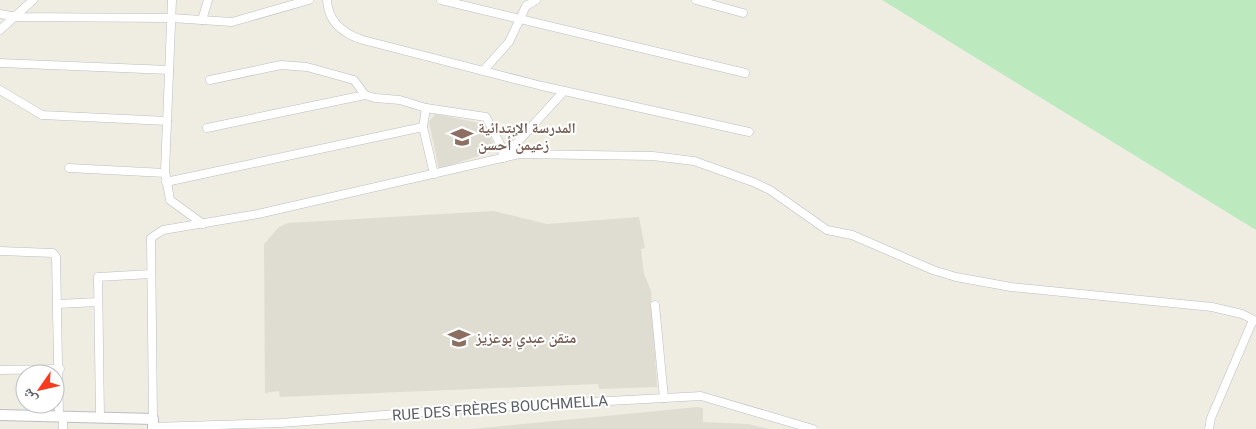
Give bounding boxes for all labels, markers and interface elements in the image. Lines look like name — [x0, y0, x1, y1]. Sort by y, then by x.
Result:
place label: المدرسة الإبتدائية زعيمن أحسن — [478, 119, 576, 154]
school or university icon: المدرسة الإبتدائية زعيمن أحسن — [449, 124, 475, 150]
school or university icon: متقن عبدي بوعزيز — [446, 325, 472, 351]
place label: متقن عبدي بوعزيز — [475, 329, 576, 350]
north arrow — [15, 364, 65, 414]
text: ش — [18, 385, 41, 407]
street label: RUE DES FRÈRES BOUCHMELLA — [392, 391, 609, 425]

